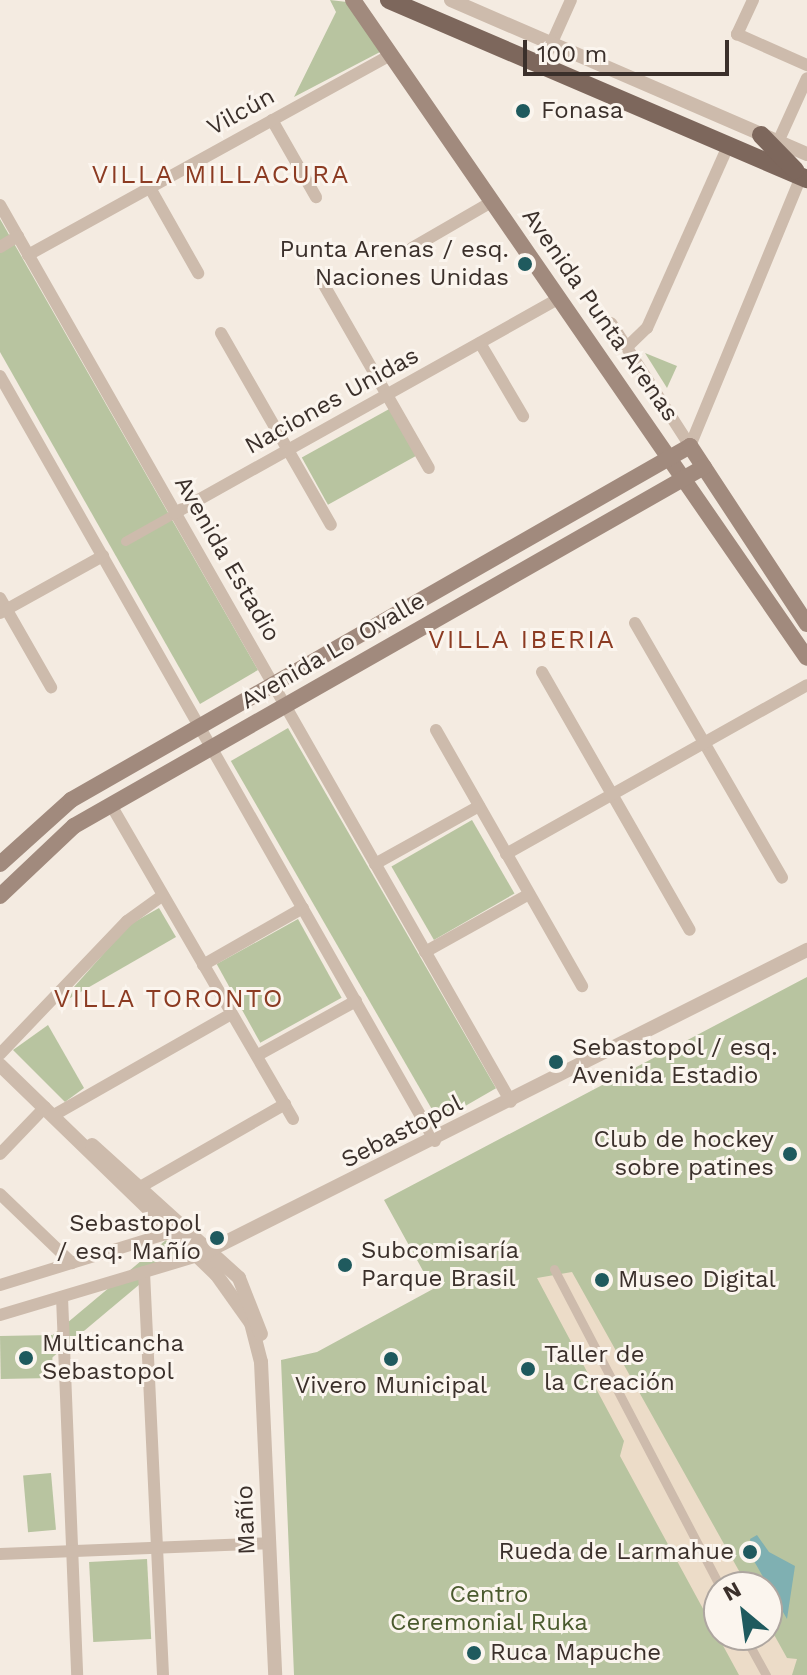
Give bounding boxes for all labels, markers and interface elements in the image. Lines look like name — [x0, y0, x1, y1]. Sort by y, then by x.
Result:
scale bar — [527, 24, 733, 74]
text: 100 m — [537, 40, 607, 68]
street label: Vilcún — [202, 82, 280, 142]
place label: Fonasa — [541, 97, 623, 125]
marker: Fonasa — [512, 100, 534, 122]
district label: VILLA MILLACURA — [91, 159, 351, 191]
street label: Avenida Punta Arenas — [515, 202, 685, 428]
place label: Punta Arenas / esq. Naciones Unidas — [278, 236, 509, 292]
marker: Punta Arenas / esq. Naciones Unidas — [516, 255, 534, 273]
street label: Naciones Unidas — [240, 341, 424, 461]
street label: Avenida Estadio — [168, 471, 286, 647]
street label: Avenida Lo Ovalle — [236, 586, 430, 716]
district label: VILLA IBERIA — [427, 624, 617, 656]
district label: VILLA TORONTO — [53, 983, 285, 1015]
place label: Sebastopol / esq. Avenida Estadio — [572, 1034, 779, 1090]
marker: Sebastopol / esq. Avenida Estadio — [547, 1053, 565, 1071]
street label: Sebastopol — [337, 1089, 467, 1175]
place label: Club de hockey sobre patines — [594, 1126, 774, 1182]
marker: Club de hockey sobre patines — [781, 1145, 799, 1163]
place label: Sebastopol / esq. Mañío — [57, 1210, 201, 1266]
marker: Sebastopol / esq. Mañío — [208, 1229, 226, 1247]
place label: Subcomisaría Parque Brasil — [361, 1237, 519, 1293]
marker: Subcomisaría Parque Brasil — [336, 1256, 354, 1274]
place label: Museo Digital — [618, 1266, 776, 1294]
marker: Museo Digital — [593, 1271, 611, 1289]
place label: Multicancha Sebastopol — [42, 1330, 184, 1386]
place label: Taller de la Creación — [544, 1341, 675, 1397]
marker: Multicancha Sebastopol — [17, 1349, 35, 1367]
marker: Vivero Municipal — [382, 1350, 400, 1368]
marker: Taller de la Creación — [519, 1360, 537, 1378]
place label: Vivero Municipal — [295, 1372, 487, 1400]
street label: Mañío — [230, 1485, 262, 1555]
place label: Rueda de Larmahue — [498, 1538, 734, 1566]
marker: Rueda de Larmahue — [741, 1543, 759, 1561]
north arrow — [703, 1571, 783, 1651]
text: N — [719, 1576, 745, 1606]
park label: Centro Ceremonial Ruka — [390, 1581, 588, 1637]
place label: Ruca Mapuche — [490, 1639, 662, 1667]
marker: Ruca Mapuche — [465, 1644, 483, 1662]

